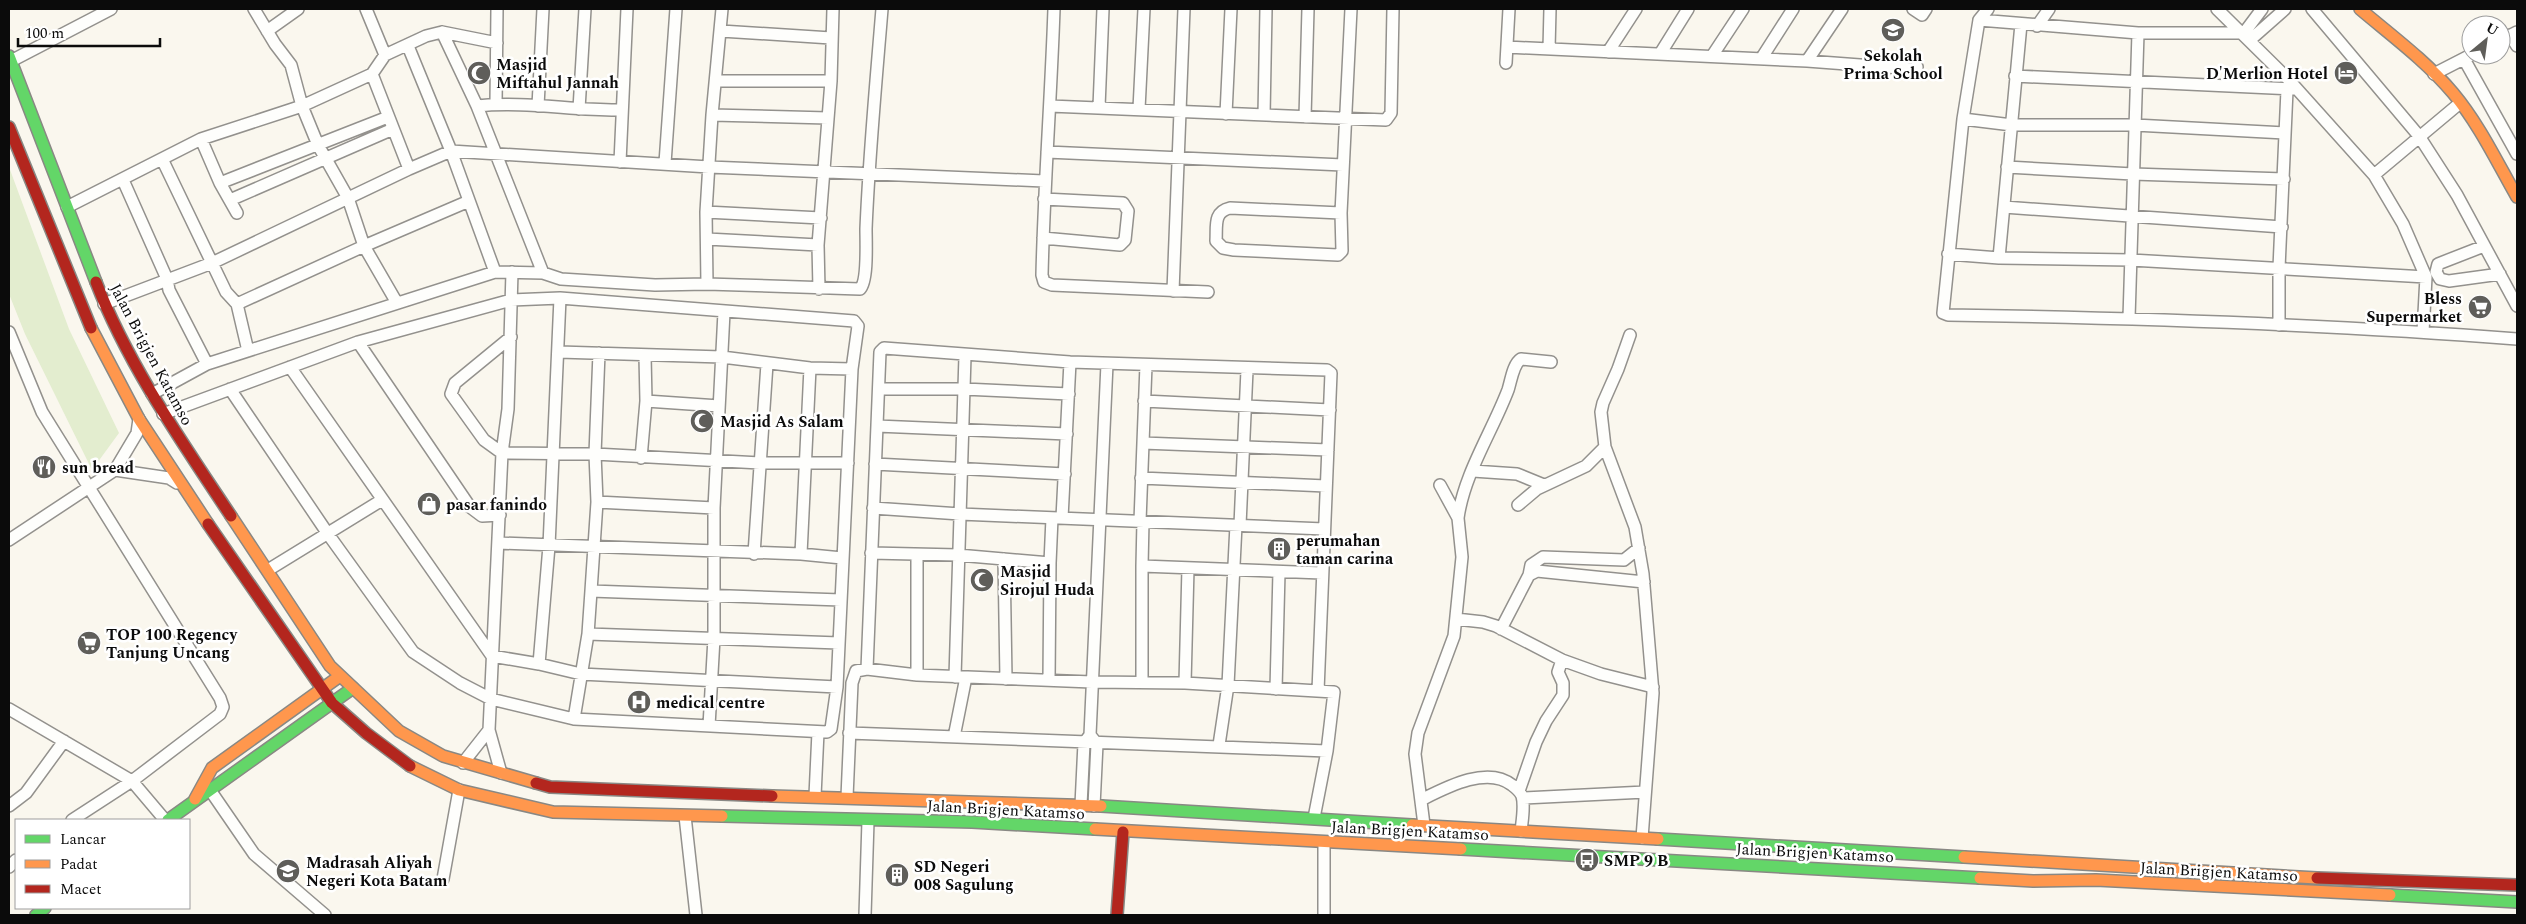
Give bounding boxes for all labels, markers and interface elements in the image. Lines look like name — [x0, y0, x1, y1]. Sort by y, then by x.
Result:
scale bar — [18, 15, 160, 47]
north arrow — [2461, 15, 2511, 65]
school or university icon: Sekolah Prima School — [1880, 17, 1906, 43]
text: U — [2482, 17, 2503, 41]
text: 100 m — [25, 22, 64, 45]
place label: Sekolah Prima School — [1843, 44, 1943, 86]
place label: Masjid Miftahul Jannah — [496, 53, 619, 95]
mosque icon: Masjid Miftahul Jannah — [466, 60, 492, 86]
hotel icon: D'Merlion Hotel — [2333, 60, 2359, 86]
place label: D'Merlion Hotel — [2206, 62, 2328, 86]
street label: Jalan Brigjen Katamso — [103, 279, 199, 430]
place label: Bless Supermarket — [2366, 287, 2462, 329]
supermarket icon: Bless Supermarket — [2467, 294, 2493, 320]
mosque icon: Masjid As Salam — [689, 408, 715, 434]
place label: Masjid As Salam — [720, 410, 844, 434]
restaurant icon: sun bread — [31, 454, 57, 480]
place label: sun bread — [62, 456, 134, 480]
shop icon: pasar fanindo — [416, 491, 442, 517]
place label: pasar fanindo — [446, 493, 547, 517]
place label: perumahan taman carina — [1296, 529, 1394, 571]
building icon: perumahan taman carina — [1266, 536, 1292, 562]
place label: Masjid Sirojul Huda — [1000, 560, 1095, 602]
mosque icon: Masjid Sirojul Huda — [969, 567, 995, 593]
place label: TOP 100 Regency Tanjung Uncang — [106, 623, 239, 665]
supermarket icon: TOP 100 Regency Tanjung Uncang — [76, 630, 102, 656]
hospital icon: medical centre — [626, 689, 652, 715]
place label: medical centre — [656, 691, 765, 715]
street label: Jalan Brigjen Katamso — [926, 794, 1085, 826]
street label: Jalan Brigjen Katamso — [1330, 815, 1489, 847]
legend — [15, 819, 190, 909]
text: Lancar — [60, 828, 106, 851]
street label: Jalan Brigjen Katamso — [1735, 837, 1894, 869]
bus stop icon: SMP 9 B — [1574, 847, 1600, 873]
place label: SMP 9 B — [1604, 849, 1668, 873]
place label: Madrasah Aliyah Negeri Kota Batam — [306, 851, 448, 893]
text: Padat — [60, 853, 98, 876]
place label: SD Negeri 008 Sagulung — [914, 855, 1014, 897]
street label: Jalan Brigjen Katamso — [2139, 856, 2298, 888]
school or university icon: Madrasah Aliyah Negeri Kota Batam — [275, 858, 301, 884]
building icon: SD Negeri 008 Sagulung — [884, 862, 910, 888]
text: Macet — [60, 878, 101, 901]

